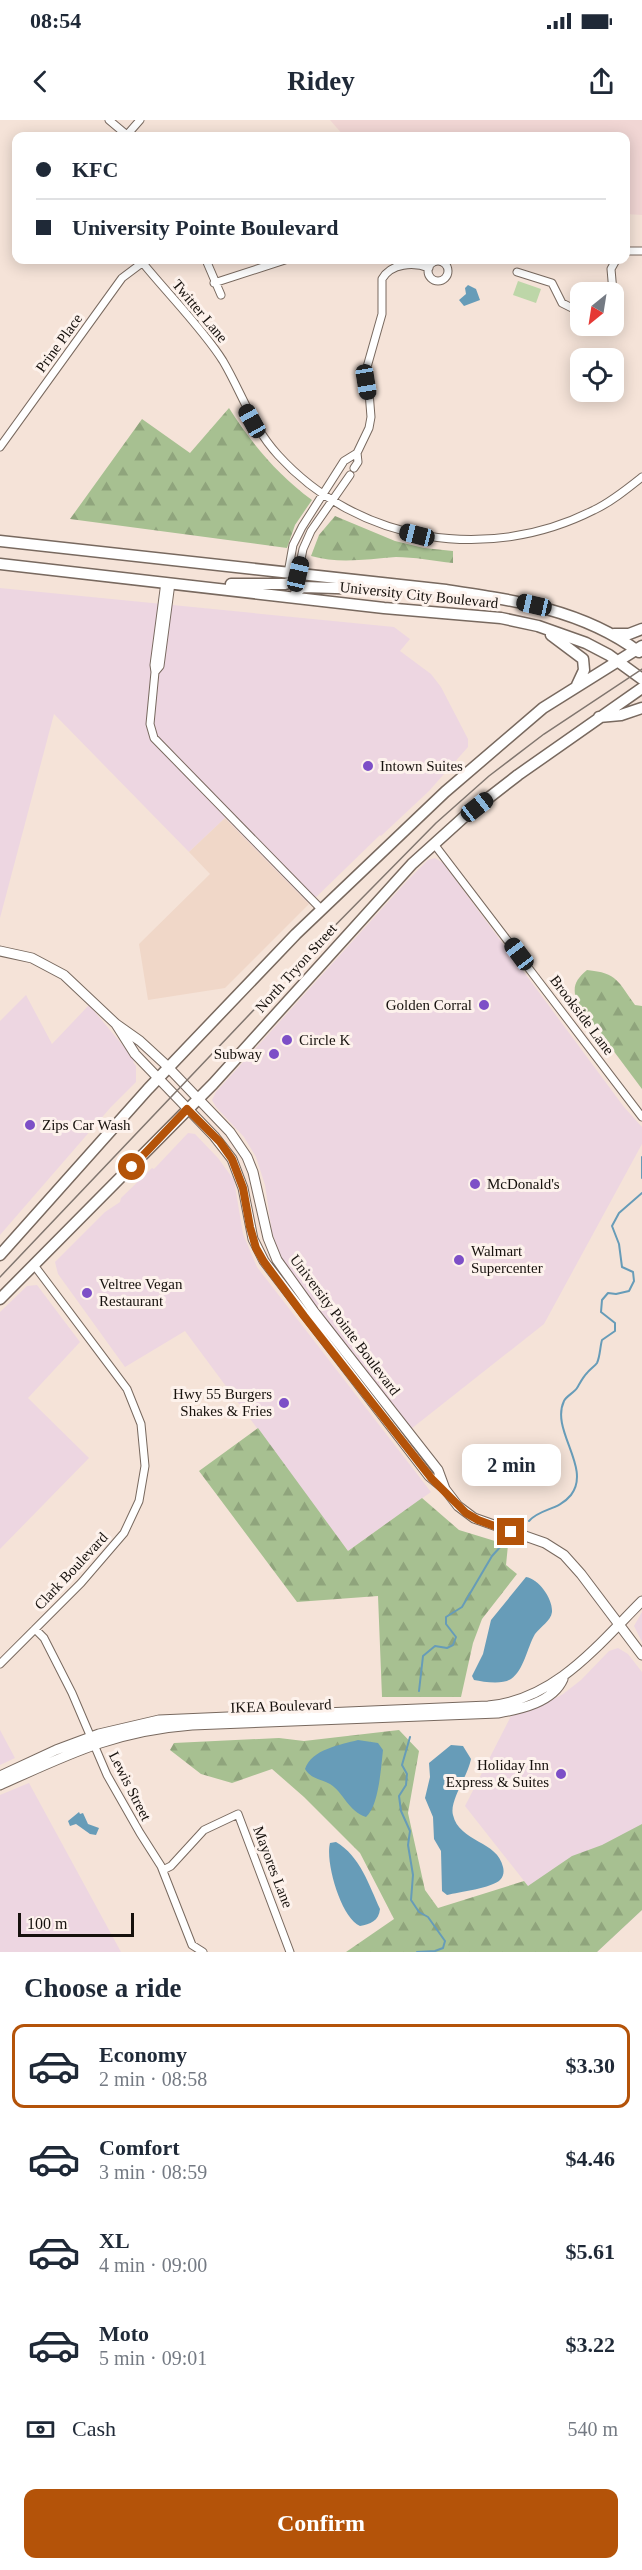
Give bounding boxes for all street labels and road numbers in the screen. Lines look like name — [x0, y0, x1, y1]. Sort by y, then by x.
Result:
street label: Twitter Lane — [169, 276, 231, 346]
street label: Prine Place — [33, 311, 86, 375]
street label: University City Boulevard — [339, 579, 499, 611]
street label: North Tryon Street — [252, 920, 340, 1015]
street label: Brookside Lane — [547, 972, 617, 1058]
street label: University Pointe Boulevard — [287, 1252, 403, 1399]
street label: Clark Boulevard — [31, 1529, 111, 1613]
street label: IKEA Boulevard — [230, 1696, 332, 1716]
street label: Lewis Street — [106, 1749, 155, 1824]
street label: Mayores Lane — [250, 1824, 296, 1910]

